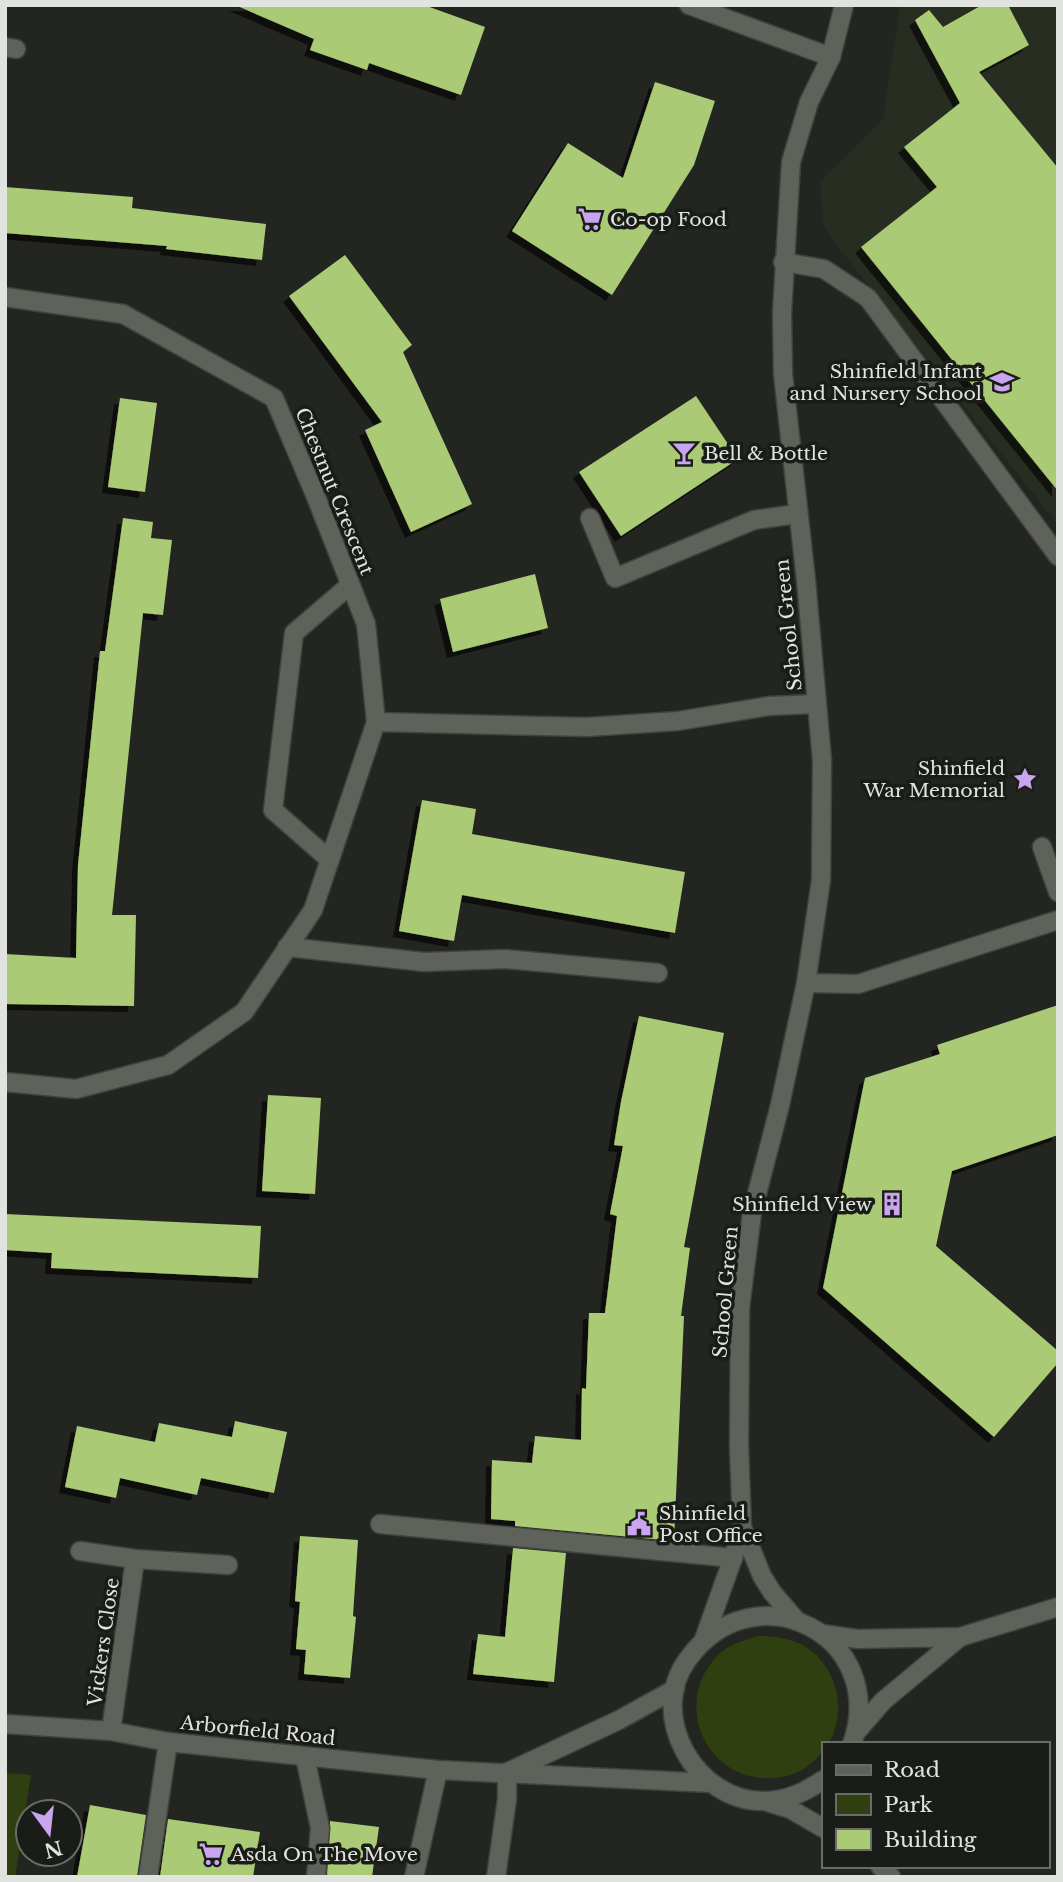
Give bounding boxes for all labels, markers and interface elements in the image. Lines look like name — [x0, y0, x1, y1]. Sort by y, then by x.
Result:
supermarket icon: Co-op Food — [576, 205, 604, 233]
place label: Co-op Food — [610, 208, 727, 231]
place label: Shinfield Infant and Nursery School — [790, 360, 983, 405]
school or university icon: Shinfield Infant and Nursery School — [988, 368, 1016, 396]
street label: Chestnut Crescent — [290, 404, 379, 579]
bar icon: Bell & Bottle — [670, 439, 698, 467]
place label: Bell & Bottle — [704, 442, 828, 465]
street label: School Green — [770, 558, 807, 692]
place label: Shinfield War Memorial — [863, 757, 1005, 802]
place icon: Shinfield War Memorial — [1011, 765, 1039, 793]
building icon: Shinfield View — [878, 1190, 906, 1218]
place label: Shinfield View — [732, 1193, 872, 1216]
street label: School Green — [708, 1225, 743, 1359]
place label: Shinfield Post Office — [659, 1502, 763, 1547]
public building icon: Shinfield Post Office — [625, 1510, 653, 1538]
street label: Vickers Close — [83, 1576, 124, 1709]
street label: Arborfield Road — [178, 1711, 337, 1750]
legend — [822, 1742, 1049, 1868]
text: Road — [884, 1757, 940, 1783]
text: Park — [884, 1792, 933, 1818]
north arrow — [14, 1798, 84, 1868]
text: Building — [884, 1827, 977, 1853]
text: N — [42, 1836, 65, 1862]
supermarket icon: Asda On The Move — [197, 1840, 225, 1868]
place label: Asda On The Move — [230, 1843, 418, 1866]

